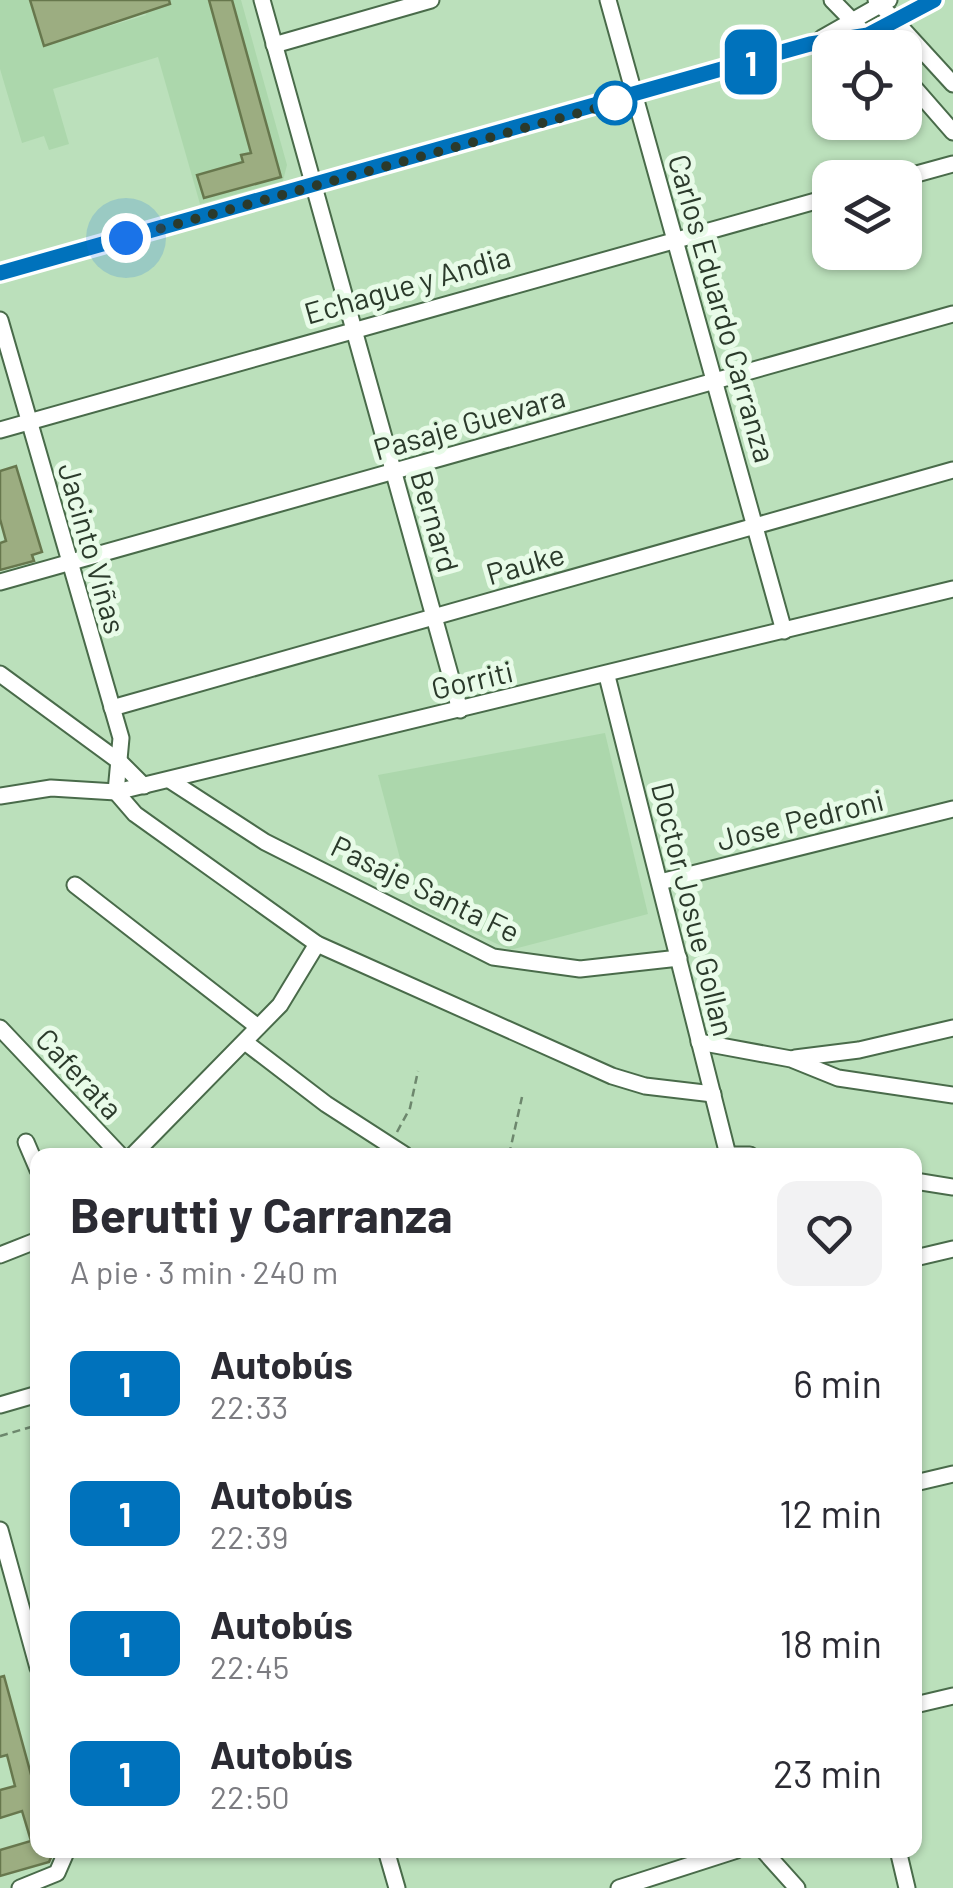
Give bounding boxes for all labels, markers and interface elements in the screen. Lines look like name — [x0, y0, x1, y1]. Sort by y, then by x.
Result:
line badge: 1 — [718, 30, 784, 94]
map controls — [812, 30, 922, 270]
button: locate — [812, 30, 922, 140]
text: 1 — [745, 41, 757, 83]
unlabelled marker — [594, 82, 636, 124]
street label: Carlos Eduardo Carranza — [662, 150, 784, 466]
button: layers — [812, 160, 922, 270]
your location — [101, 213, 151, 263]
street label: Echague y Andia — [300, 237, 514, 331]
street label: Pasaje Guevara — [369, 377, 569, 467]
street label: Jacinto Viñas — [51, 458, 135, 638]
street label: Bernard — [404, 466, 468, 576]
street label: Pauke — [482, 535, 568, 591]
street label: Gorriti — [428, 652, 516, 706]
street label: Doctor Josue Gollan — [645, 778, 743, 1040]
street label: Jose Pedroni — [713, 781, 887, 857]
street label: Pasaje Santa Fe — [326, 827, 526, 949]
street label: Caferata — [29, 1020, 131, 1126]
button: heart — [777, 1181, 882, 1286]
text: Berutti y Carranza — [70, 1185, 453, 1243]
text: A pie · 3 min · 240 m — [70, 1252, 338, 1290]
text: Autobús — [210, 1341, 353, 1387]
text: 6 min — [793, 1360, 882, 1406]
text: 1 — [119, 1362, 131, 1404]
text: 22:33 — [210, 1387, 288, 1425]
text: Autobús — [210, 1471, 353, 1517]
text: 12 min — [779, 1490, 882, 1536]
text: 1 — [119, 1492, 131, 1534]
text: 22:39 — [210, 1517, 288, 1555]
text: Autobús — [210, 1601, 353, 1647]
text: 18 min — [780, 1620, 882, 1666]
text: 1 — [119, 1622, 131, 1664]
text: 22:45 — [210, 1647, 289, 1685]
text: Autobús — [210, 1731, 353, 1777]
text: 23 min — [773, 1750, 882, 1796]
text: 1 — [119, 1752, 131, 1794]
text: 22:50 — [210, 1777, 290, 1815]

